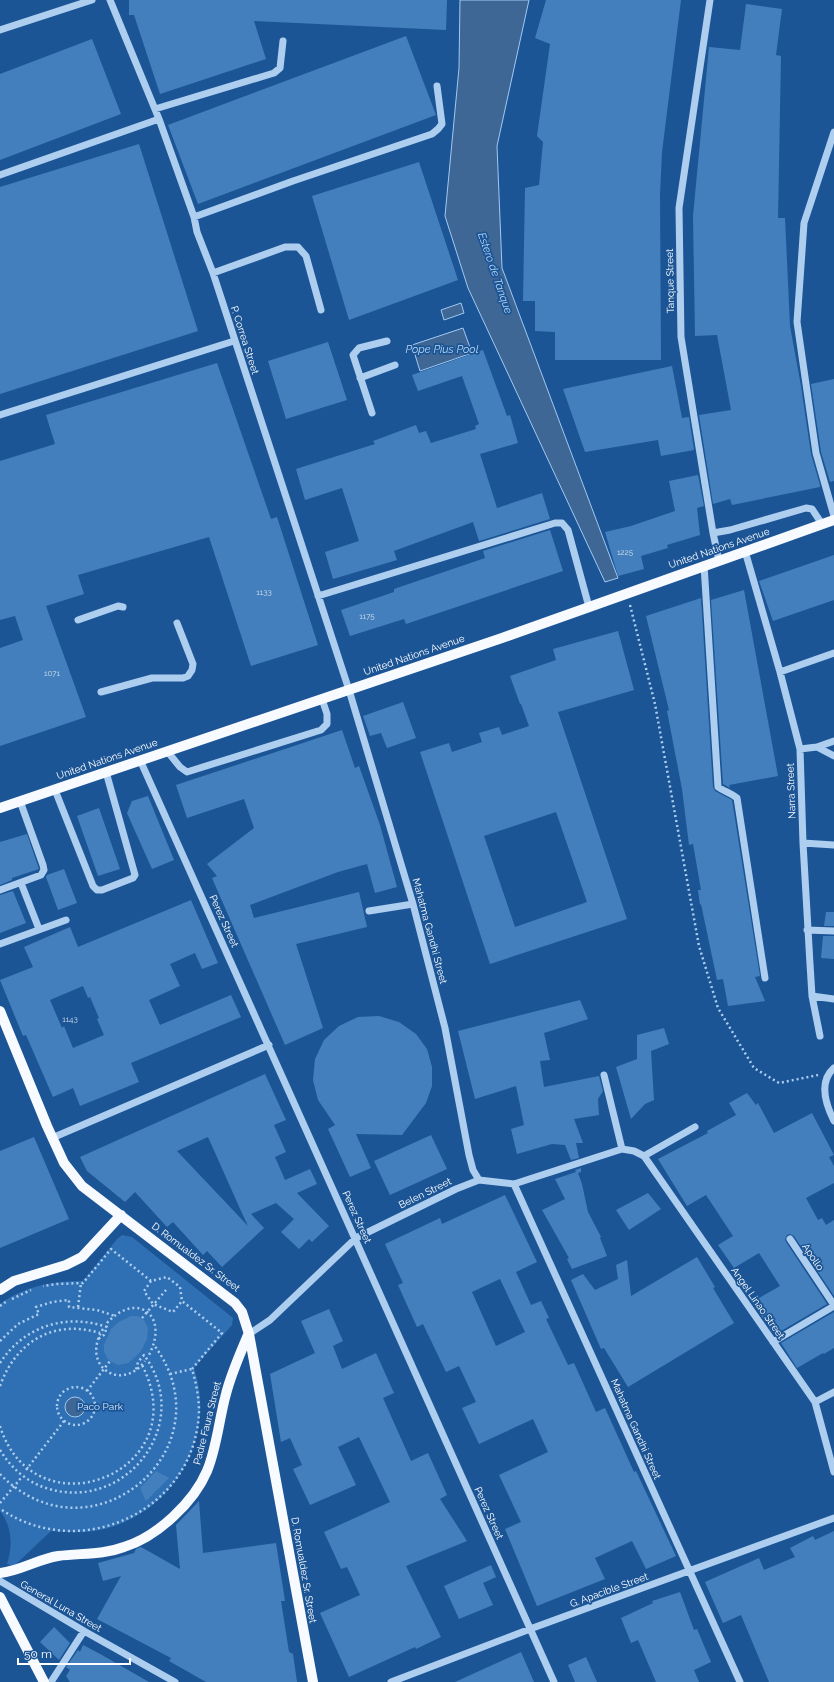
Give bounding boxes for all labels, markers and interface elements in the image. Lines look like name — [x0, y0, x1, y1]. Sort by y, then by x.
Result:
water label: Estero de Tanque — [475, 231, 515, 315]
street label: Tanque Street — [664, 248, 676, 313]
street label: P. Correa Street — [229, 305, 261, 376]
water label: Pope Pius Pool — [405, 343, 479, 356]
street label: United Nations Avenue — [667, 526, 771, 570]
house number: 1225 — [617, 547, 634, 557]
house number: 1133 — [256, 587, 272, 597]
house number: 1175 — [359, 611, 375, 621]
street label: United Nations Avenue — [362, 633, 466, 677]
house number: 1071 — [44, 668, 61, 678]
street label: United Nations Avenue — [55, 737, 159, 781]
street label: Narra Street — [785, 762, 797, 819]
street label: Mahatma Gandhi Street — [411, 877, 450, 986]
street label: Perez Street — [208, 893, 241, 950]
house number: 1143 — [62, 1014, 78, 1024]
street label: Belen Street — [397, 1175, 454, 1210]
street label: Perez Street — [341, 1189, 374, 1246]
street label: D. Romualdez Sr. Street — [150, 1220, 243, 1294]
street label: Apollo — [800, 1241, 826, 1273]
street label: Angel Linao Street — [729, 1265, 787, 1342]
street label: Mahatma Gandhi Street — [609, 1377, 663, 1482]
street label: Padre Faura Street — [191, 1380, 223, 1466]
park label: Paco Park — [77, 1401, 124, 1412]
street label: Perez Street — [473, 1485, 506, 1542]
street label: D. Romualdez Sr. Street — [289, 1516, 319, 1624]
street label: G. Apacible Street — [568, 1571, 650, 1609]
street label: General Luna Street — [18, 1578, 104, 1634]
scale bar — [18, 1640, 130, 1666]
text: 50 m — [24, 1647, 52, 1661]

